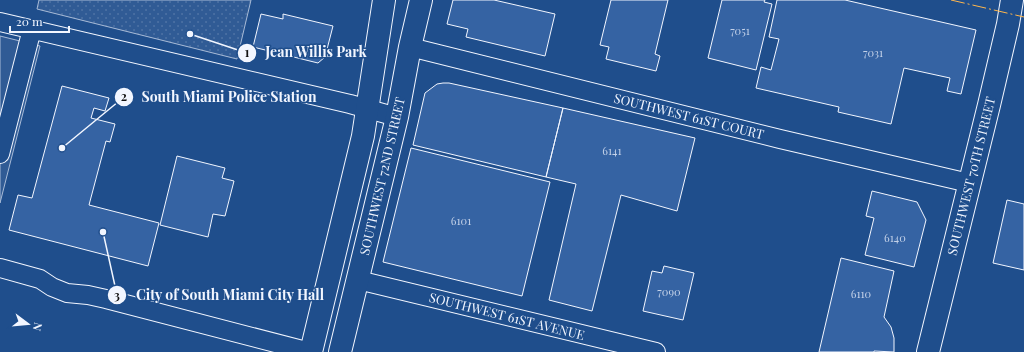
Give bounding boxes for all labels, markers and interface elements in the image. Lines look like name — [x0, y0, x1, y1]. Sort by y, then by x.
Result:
scale bar — [10, 8, 69, 34]
text: 20 m — [16, 13, 43, 29]
house number: 7051 — [730, 23, 750, 38]
callout: Jean Willis Park — [237, 40, 375, 66]
text: Jean Willis Park — [264, 42, 368, 61]
text: 1 — [245, 44, 250, 60]
house number: 7031 — [863, 45, 883, 60]
callout: South Miami Police Station — [114, 84, 325, 110]
text: South Miami Police Station — [141, 87, 317, 106]
text: 2 — [121, 88, 127, 104]
street label: SOUTHWEST 61ST COURT — [612, 89, 766, 142]
street label: SOUTHWEST 72ND STREET — [355, 95, 408, 257]
street label: SOUTHWEST 70TH STREET — [943, 95, 998, 257]
house number: 6141 — [602, 143, 622, 158]
house number: 6101 — [451, 213, 471, 228]
house number: 6140 — [884, 230, 906, 245]
callout: City of South Miami City Hall — [107, 282, 332, 308]
house number: 7090 — [657, 284, 681, 299]
text: City of South Miami City Hall — [136, 285, 325, 304]
house number: 6110 — [851, 286, 872, 301]
text: 3 — [114, 287, 120, 303]
street label: SOUTHWEST 61ST AVENUE — [428, 288, 587, 343]
north arrow — [8, 304, 48, 344]
text: N — [30, 321, 46, 333]

